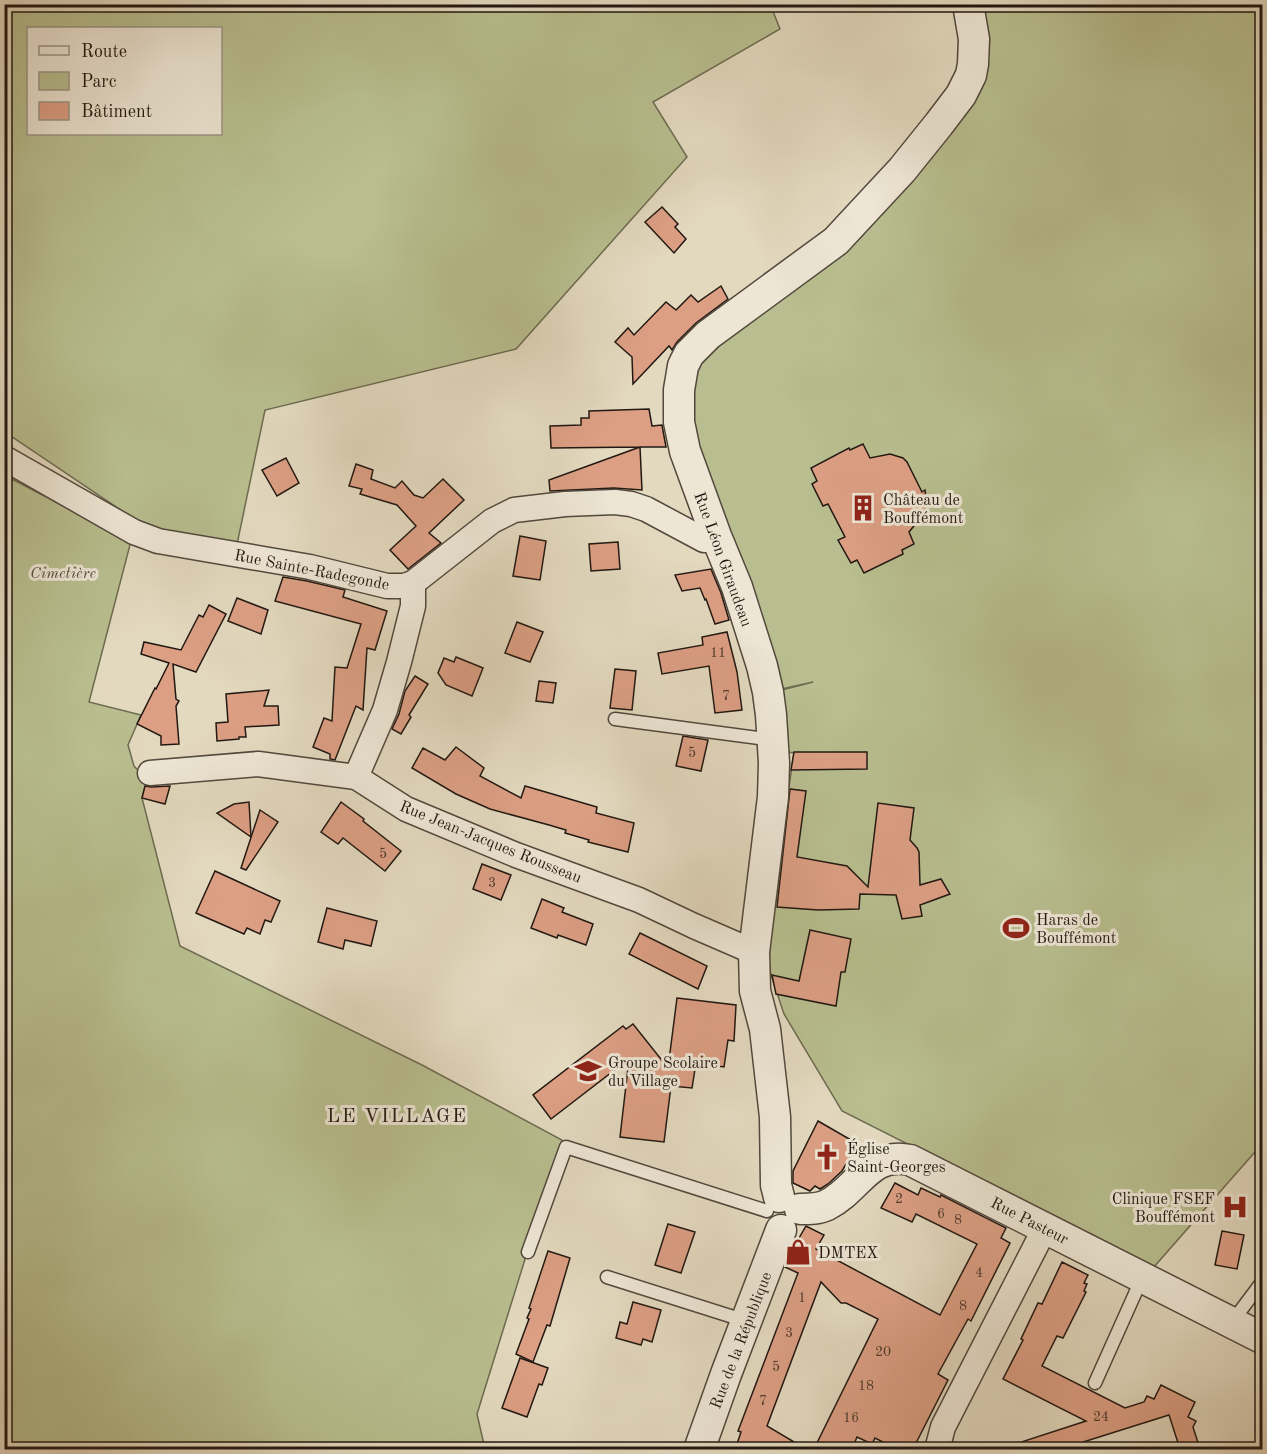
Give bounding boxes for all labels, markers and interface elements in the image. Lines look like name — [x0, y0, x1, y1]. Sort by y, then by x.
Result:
legend — [27, 27, 222, 135]
text: Route — [81, 43, 127, 61]
text: Parc — [81, 73, 117, 91]
text: Bâtiment — [81, 103, 152, 121]
street label: Rue Léon Giraudeau — [690, 490, 754, 630]
building icon: Château de Bouffémont — [848, 493, 878, 523]
place label: Château de Bouffémont — [883, 493, 964, 527]
street label: Rue Sainte-Radegonde — [233, 548, 390, 594]
park label: Cimetière — [30, 566, 96, 582]
house number: 11 — [710, 646, 726, 660]
house number: 7 — [722, 689, 730, 703]
house number: 5 — [688, 746, 696, 760]
street label: Rue Jean-Jacques Rousseau — [397, 799, 584, 887]
house number: 5 — [379, 847, 387, 861]
house number: 3 — [488, 876, 496, 890]
sports icon: Haras de Bouffémont — [1001, 913, 1031, 943]
place label: Haras de Bouffémont — [1036, 913, 1117, 947]
school or university icon: Groupe Scolaire du Village — [573, 1056, 603, 1086]
place label: Groupe Scolaire du Village — [608, 1056, 718, 1090]
district label: LE VILLAGE — [327, 1107, 467, 1127]
place label: Église Saint-Georges — [847, 1138, 946, 1176]
church icon: Église Saint-Georges — [812, 1142, 842, 1172]
house number: 2 — [895, 1192, 903, 1206]
place label: Clinique FSEF Bouffémont — [1112, 1192, 1215, 1226]
hospital icon: Clinique FSEF Bouffémont — [1220, 1192, 1250, 1222]
street label: Rue Pasteur — [988, 1195, 1071, 1248]
house number: 6 — [937, 1207, 945, 1221]
house number: 8 — [954, 1213, 962, 1227]
shop icon: DMTEX — [783, 1237, 813, 1267]
place label: DMTEX — [818, 1246, 878, 1262]
house number: 4 — [975, 1266, 983, 1280]
street label: Rue de la République — [708, 1270, 775, 1411]
house number: 1 — [798, 1291, 806, 1305]
house number: 8 — [959, 1299, 967, 1313]
house number: 3 — [785, 1326, 793, 1340]
house number: 20 — [875, 1345, 891, 1359]
house number: 5 — [772, 1360, 780, 1374]
house number: 18 — [858, 1379, 874, 1393]
house number: 7 — [759, 1394, 767, 1408]
house number: 24 — [1093, 1410, 1109, 1424]
house number: 16 — [843, 1411, 859, 1425]

